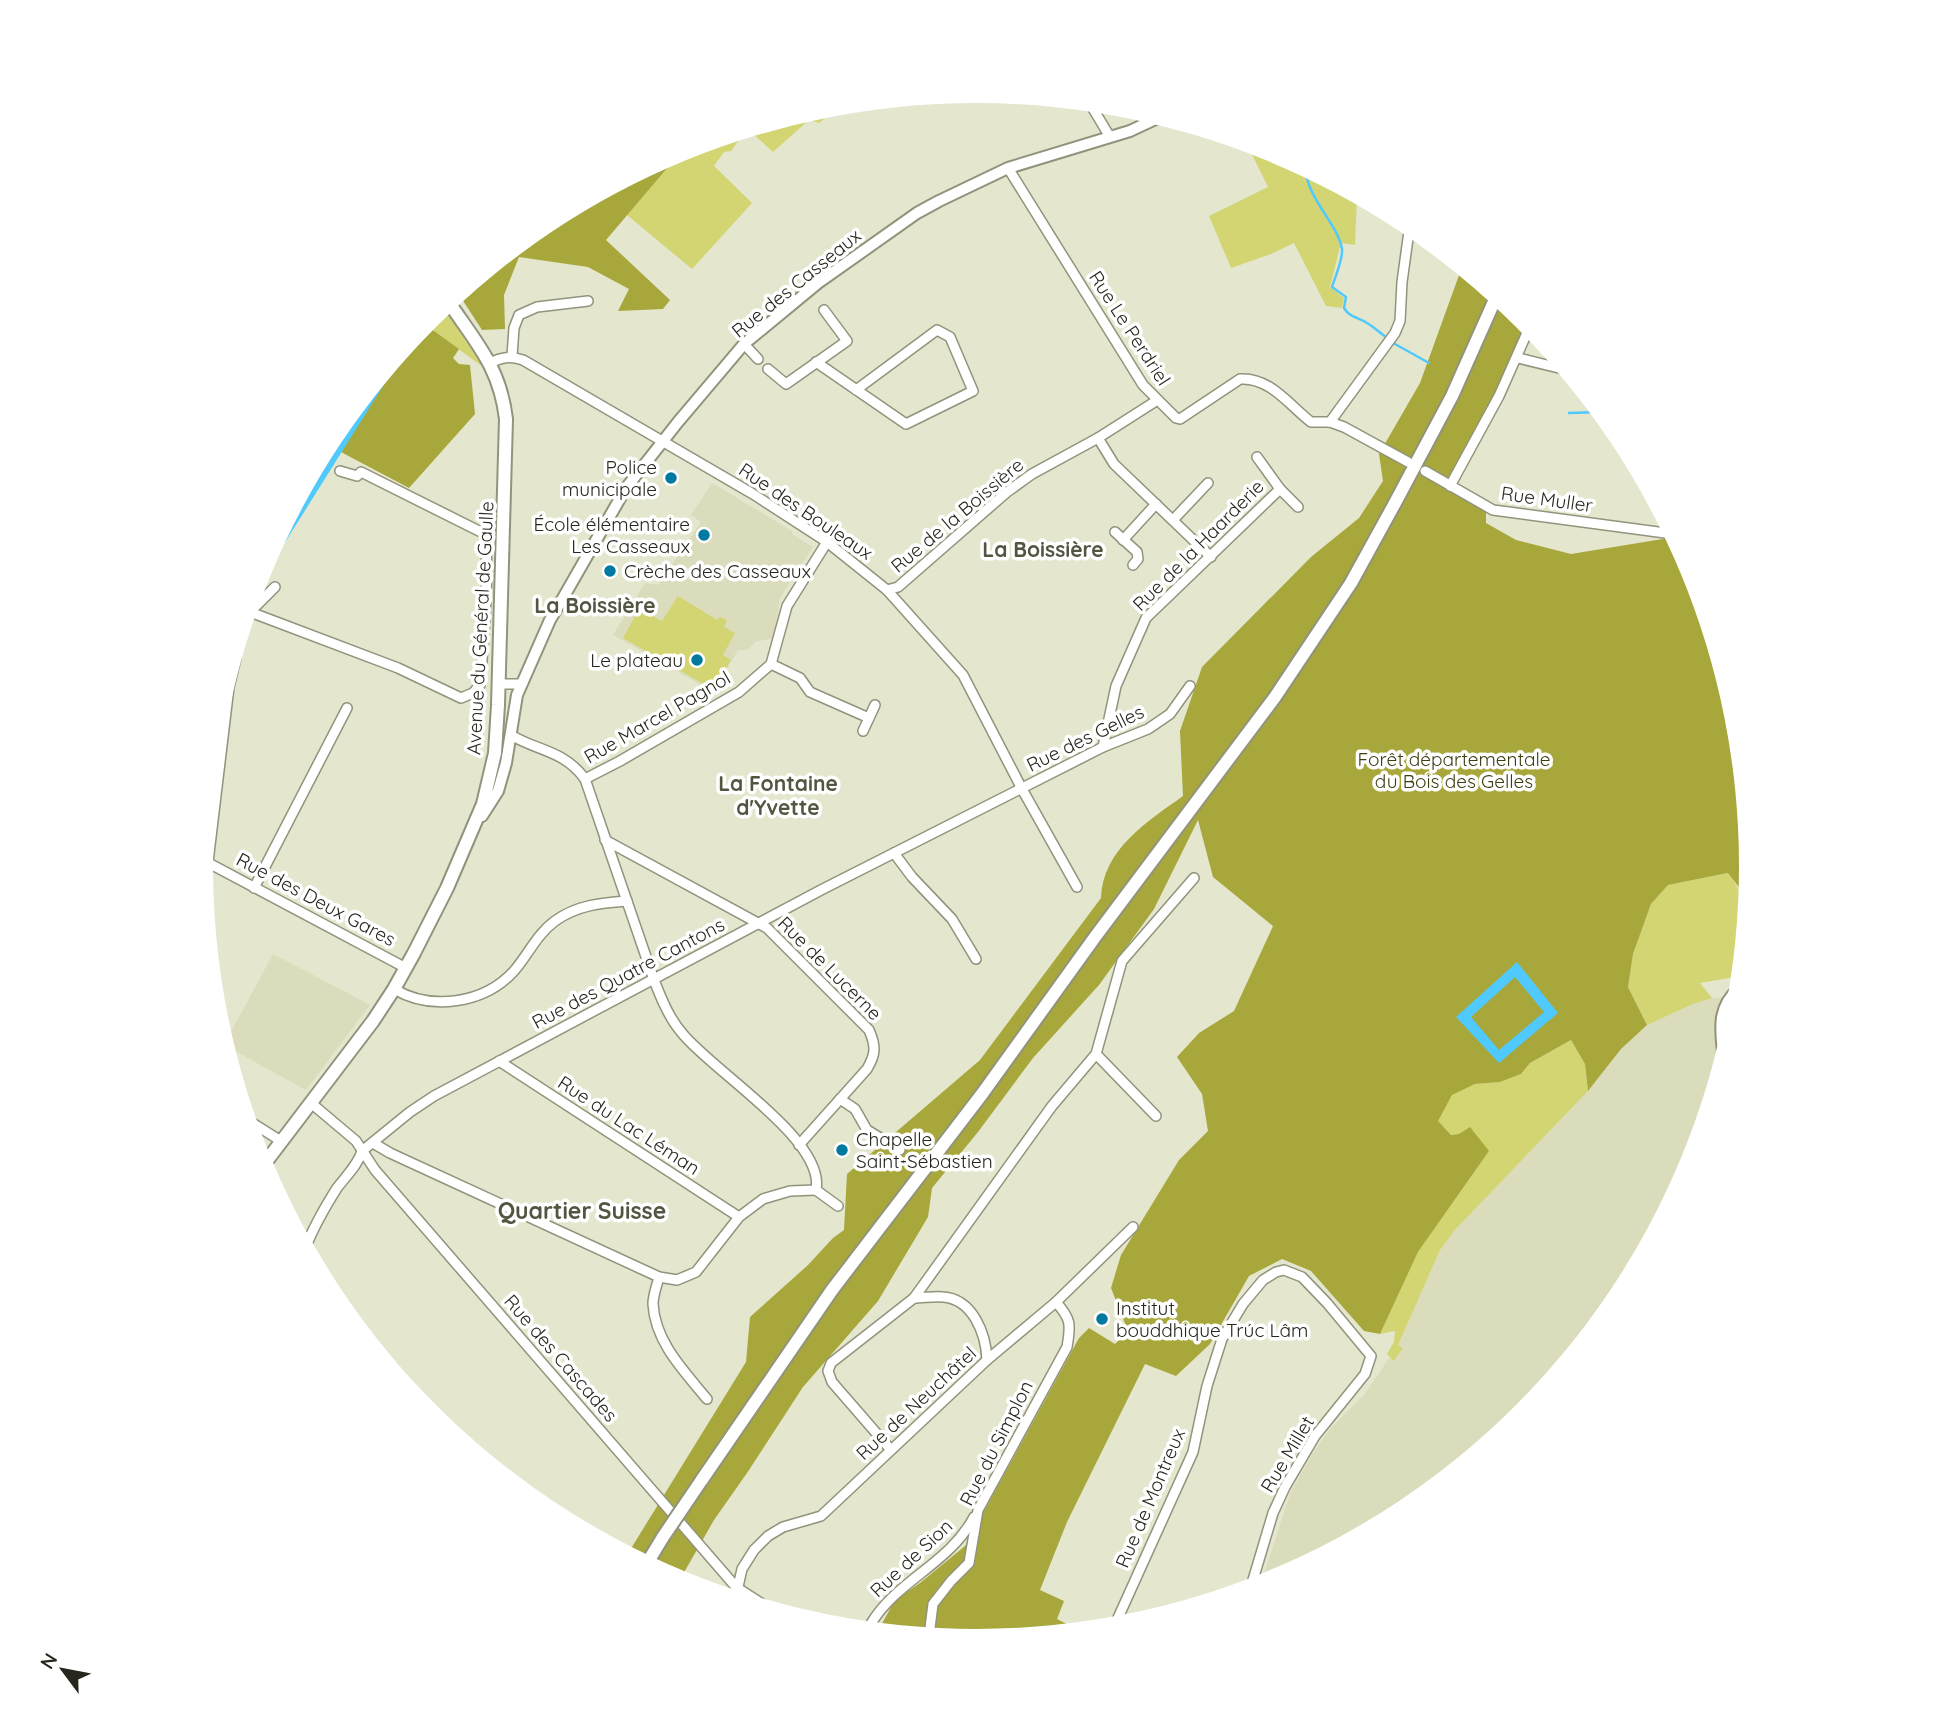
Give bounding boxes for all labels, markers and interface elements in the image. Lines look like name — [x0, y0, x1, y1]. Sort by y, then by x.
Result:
street label: Rue des Casseaux — [726, 223, 866, 343]
street label: Rue Le Perdriel — [1084, 266, 1176, 390]
street label: Rue de la Boissière — [886, 452, 1028, 578]
place label: Police municipale — [562, 455, 657, 501]
street label: Rue des Bouleaux — [734, 457, 878, 565]
marker: Police municipale — [663, 470, 679, 486]
street label: Rue de la Haarderie — [1127, 474, 1269, 616]
street label: Rue Muller — [1500, 481, 1595, 517]
street label: Avenue du Général de Gaulle — [461, 500, 499, 756]
place label: École élémentaire Les Casseaux — [533, 512, 690, 558]
marker: École élémentaire Les Casseaux — [696, 527, 712, 543]
district label: La Boissière — [982, 536, 1104, 562]
place label: Crèche des Casseaux — [624, 559, 811, 583]
marker: Crèche des Casseaux — [602, 563, 618, 579]
district label: La Boissière — [534, 592, 656, 618]
place label: Le plateau — [590, 648, 683, 672]
marker: Le plateau — [689, 652, 705, 668]
street label: Rue Marcel Pagnol — [580, 665, 734, 769]
street label: Rue des Gelles — [1022, 699, 1148, 777]
park label: Forêt départementale du Bois des Gelles — [1358, 747, 1550, 793]
district label: La Fontaine d'Yvette — [718, 770, 838, 820]
street label: Rue des Deux Gares — [232, 847, 400, 951]
street label: Rue de Lucerne — [773, 911, 887, 1025]
street label: Rue des Quatre Cantons — [528, 912, 728, 1034]
street label: Rue du Lac Léman — [554, 1070, 704, 1180]
place label: Chapelle Saint-Sébastien — [856, 1127, 993, 1173]
marker: Chapelle Saint-Sébastien — [834, 1142, 850, 1158]
district label: Quartier Suisse — [498, 1196, 666, 1225]
street label: Rue des Cascades — [499, 1289, 623, 1427]
place label: Institut bouddhique Trúc Lâm — [1116, 1296, 1308, 1342]
marker: Institut bouddhique Trúc Lâm — [1094, 1311, 1110, 1327]
street label: Rue de Neuchâtel — [851, 1341, 981, 1465]
street label: Rue du Simplon — [954, 1376, 1038, 1510]
street label: Rue Millet — [1255, 1411, 1319, 1497]
street label: Rue de Montreux — [1110, 1425, 1190, 1571]
street label: Rue de Sion — [865, 1514, 957, 1602]
north arrow — [28, 1635, 98, 1705]
text: N — [35, 1649, 62, 1673]

